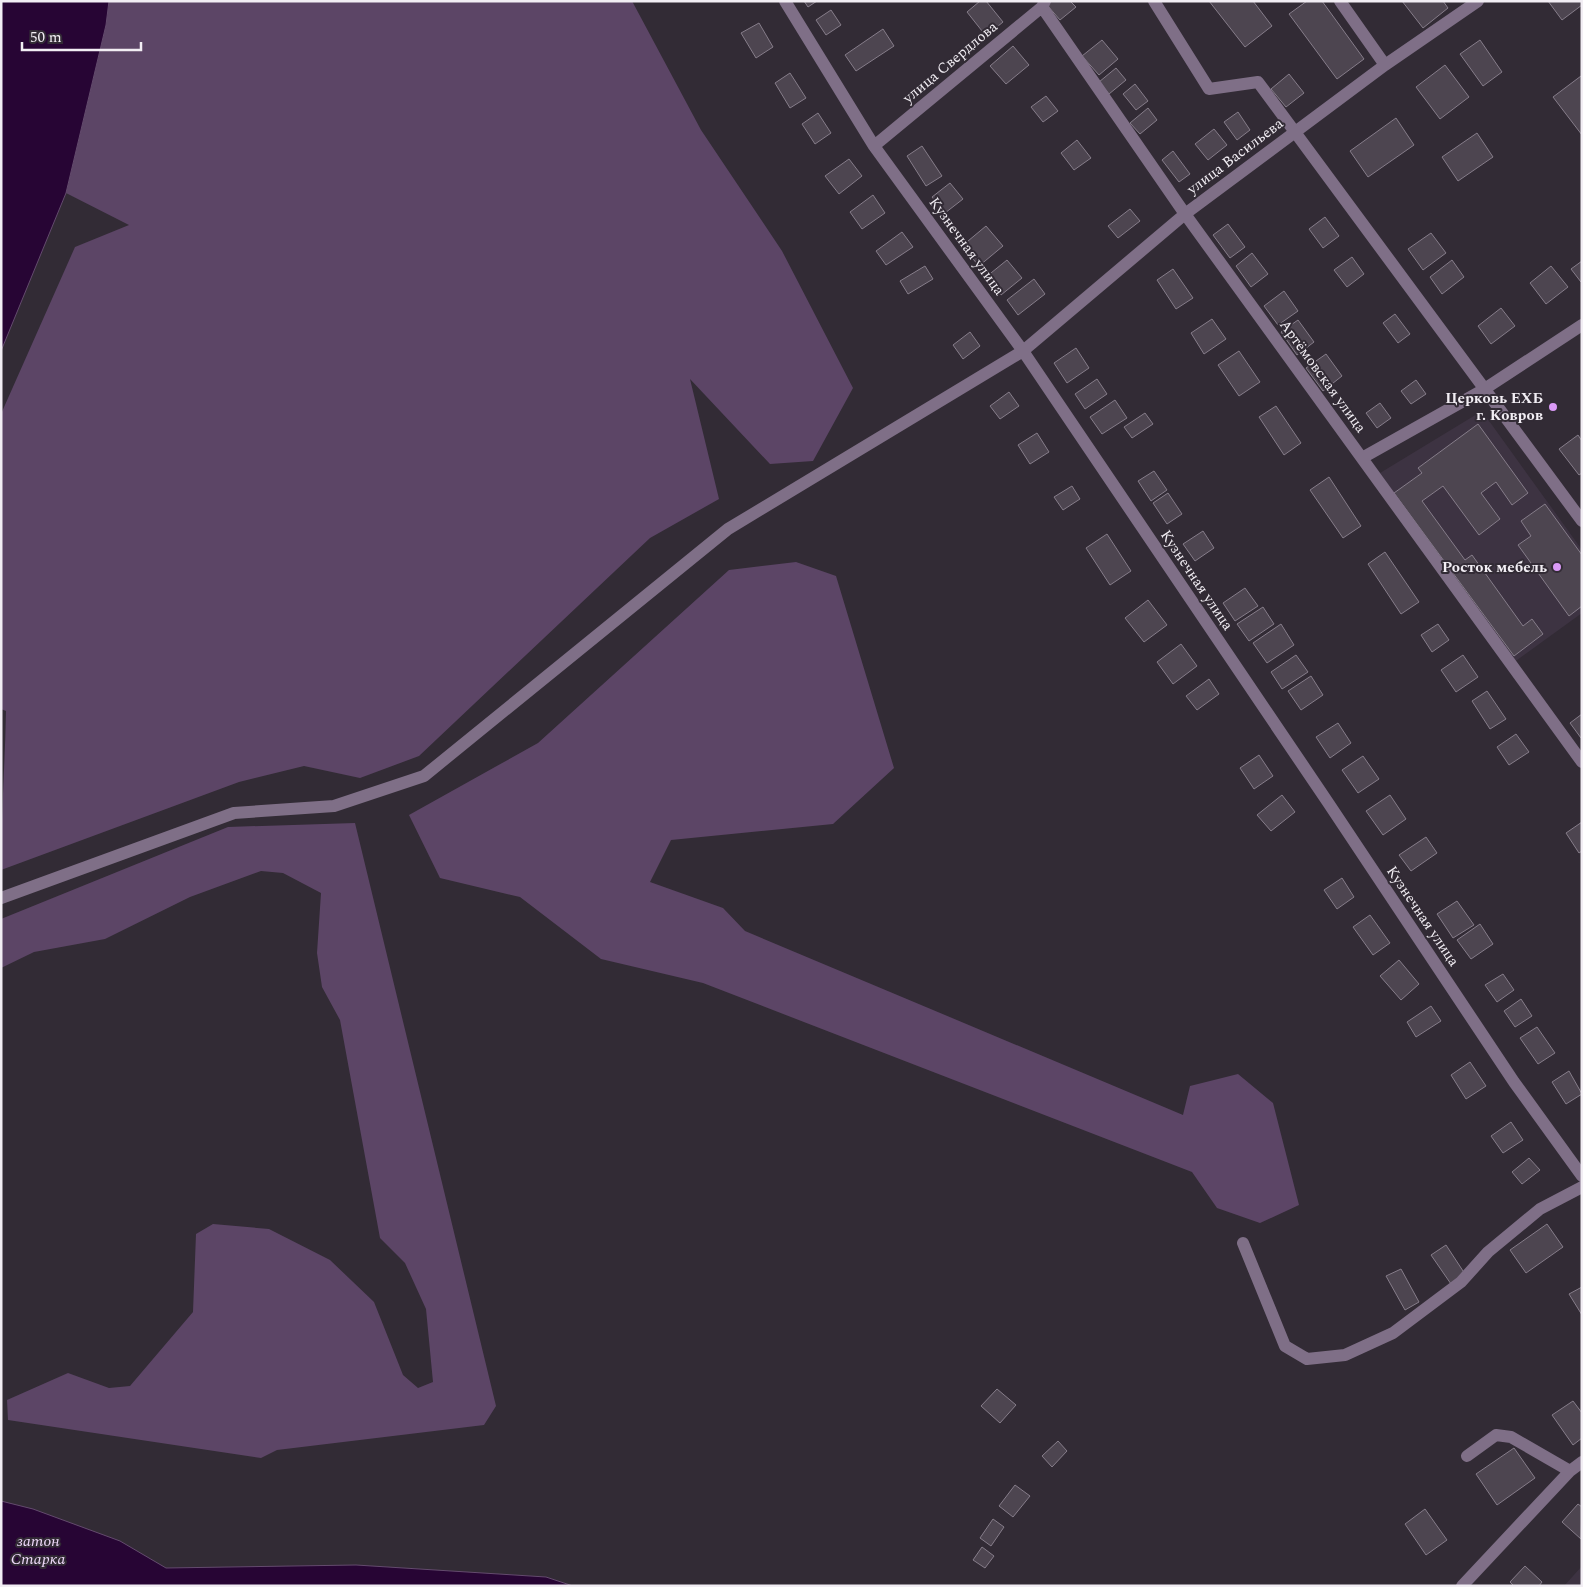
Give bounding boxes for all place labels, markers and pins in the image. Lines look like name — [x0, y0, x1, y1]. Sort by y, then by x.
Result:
place label: Церковь ЕХБ г. Ковров — [1445, 387, 1543, 427]
marker: Церковь ЕХБ г. Ковров — [1547, 401, 1559, 413]
place label: Росток мебель — [1442, 556, 1547, 579]
marker: Росток мебель — [1551, 561, 1563, 573]

